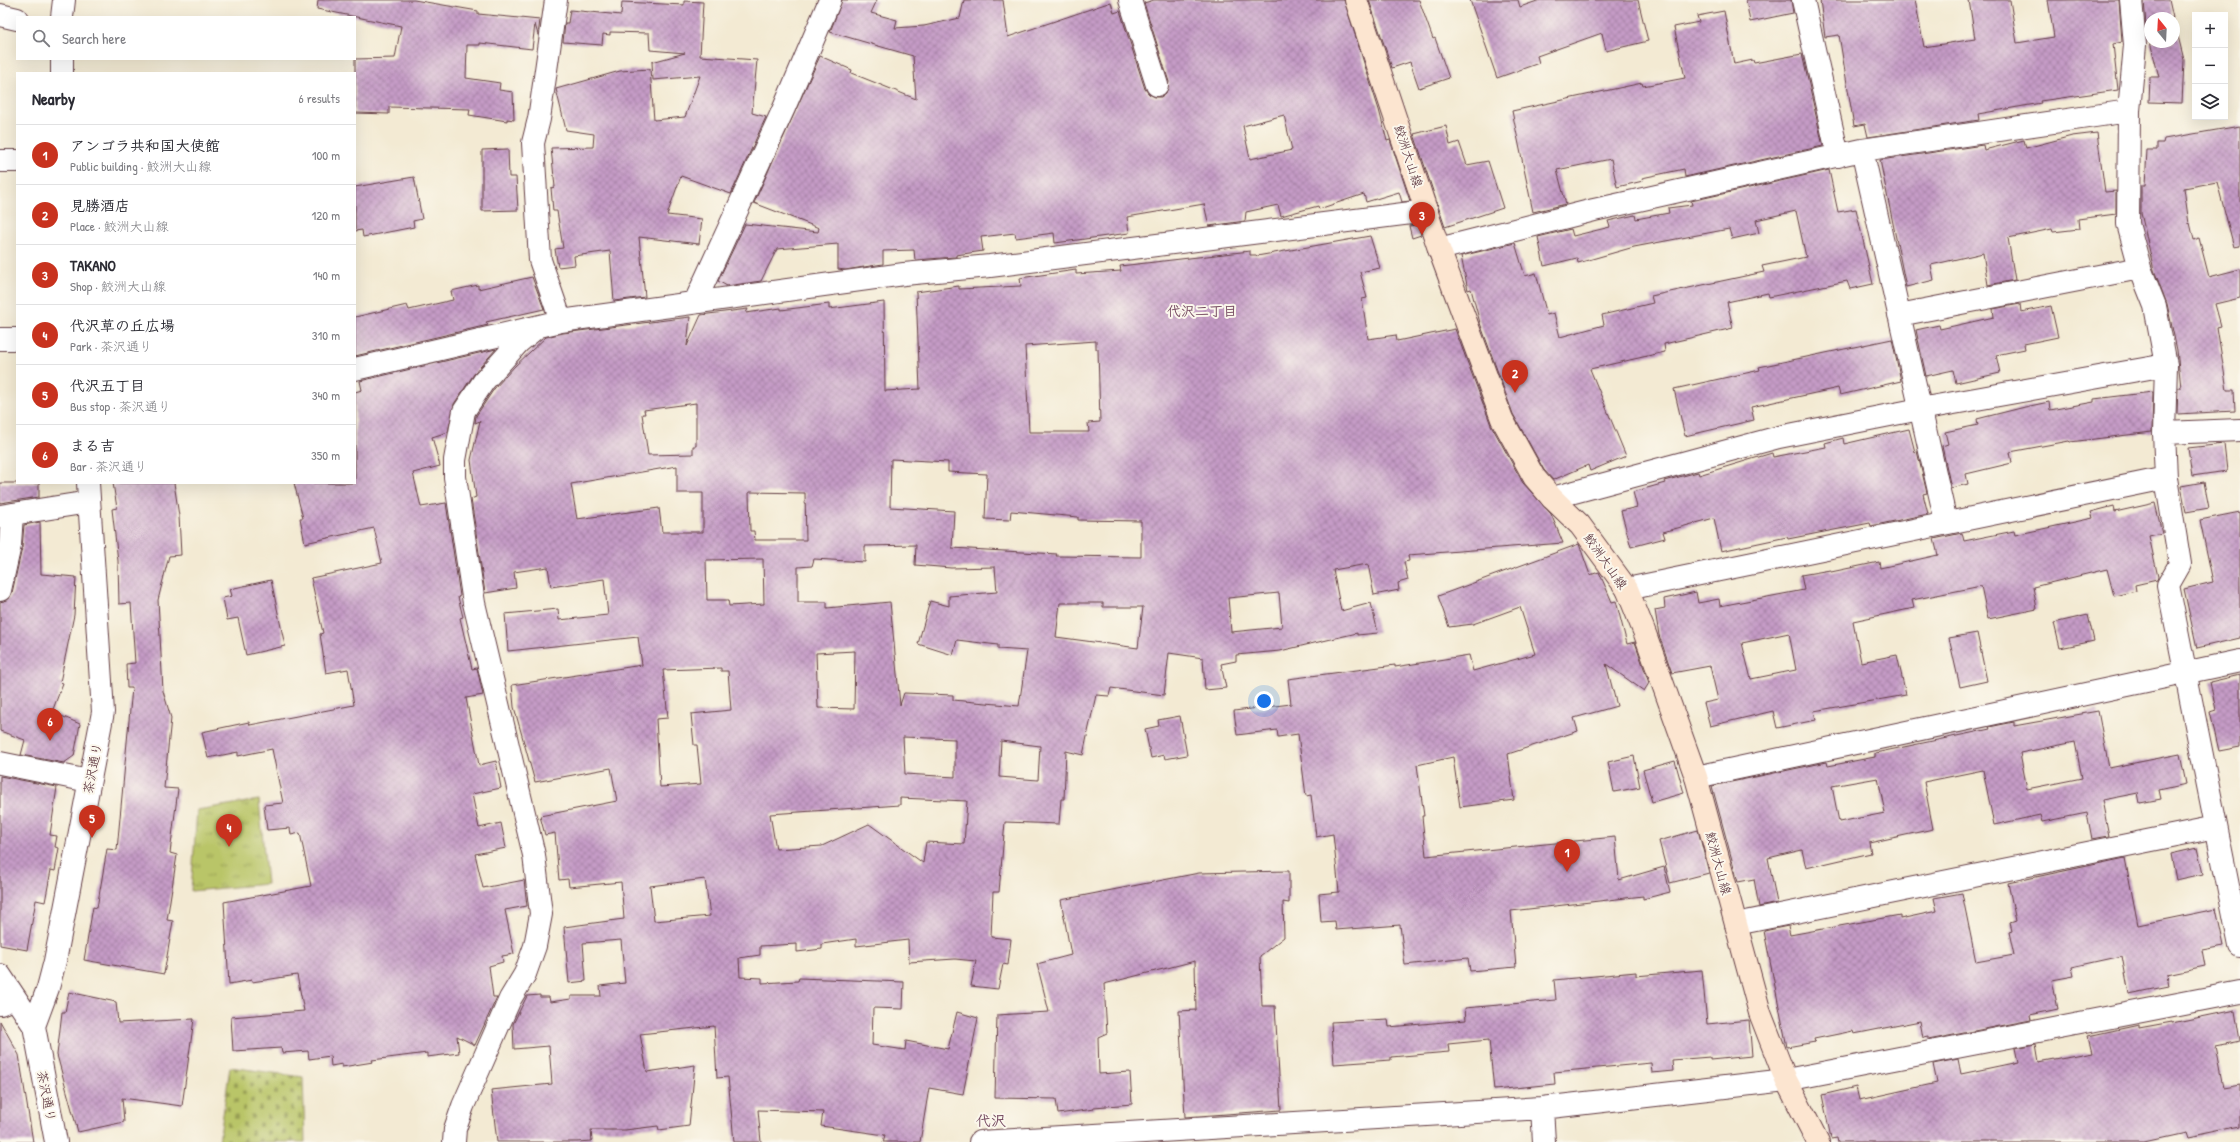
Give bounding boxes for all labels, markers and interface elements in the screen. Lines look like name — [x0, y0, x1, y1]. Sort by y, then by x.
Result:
north arrow — [2144, 12, 2180, 48]
map controls — [2192, 12, 2228, 120]
button: + — [2192, 12, 2228, 48]
search box — [16, 16, 356, 60]
icon: search — [30, 27, 52, 49]
text: Search here — [62, 28, 126, 49]
button: − — [2192, 48, 2228, 84]
button: layers — [2192, 84, 2228, 120]
text: Nearby — [32, 87, 75, 110]
text: 6 results — [299, 89, 340, 107]
street label: 鮫洲大山線 — [1390, 122, 1428, 191]
text: アンゴラ共和国大使館 — [70, 135, 220, 156]
text: 1 — [43, 146, 47, 164]
text: 100 m — [312, 146, 340, 164]
text: Public building · 鮫洲大山線 — [70, 157, 211, 175]
text: 見勝酒店 — [70, 195, 130, 216]
pin: 3 — [1409, 202, 1435, 235]
text: 2 — [42, 206, 48, 224]
text: 120 m — [312, 206, 340, 224]
text: Place · 鮫洲大山線 — [70, 217, 169, 235]
text: TAKANO — [70, 255, 116, 276]
text: 3 — [42, 266, 48, 284]
text: 140 m — [313, 266, 340, 284]
text: Shop · 鮫洲大山線 — [70, 277, 166, 295]
district label: 代沢二丁目 — [1167, 301, 1237, 320]
text: 代沢草の丘広場 — [70, 315, 175, 336]
text: 4 — [43, 326, 47, 344]
text: 310 m — [312, 326, 340, 344]
text: Park · 茶沢通り — [70, 337, 152, 355]
pin: 2 — [1502, 360, 1528, 393]
text: 代沢五丁目 — [70, 375, 145, 396]
text: 5 — [42, 386, 48, 404]
text: 340 m — [312, 386, 340, 404]
text: Bus stop · 茶沢通り — [70, 397, 171, 415]
text: まる吉 — [70, 435, 115, 456]
text: 6 — [42, 446, 48, 464]
text: 350 m — [311, 446, 340, 464]
text: Bar · 茶沢通り — [70, 457, 147, 475]
street label: 鮫洲大山線 — [1580, 529, 1633, 594]
your location — [1254, 691, 1274, 711]
pin: 6 — [37, 708, 63, 741]
street label: 茶沢通り — [78, 741, 106, 795]
pin: 5 — [79, 805, 105, 838]
pin: 4 — [216, 814, 242, 847]
street label: 鮫洲大山線 — [1702, 829, 1736, 898]
pin: 1 — [1554, 839, 1580, 872]
street label: 茶沢通り — [33, 1069, 61, 1123]
district label: 代沢 — [976, 1110, 1006, 1131]

